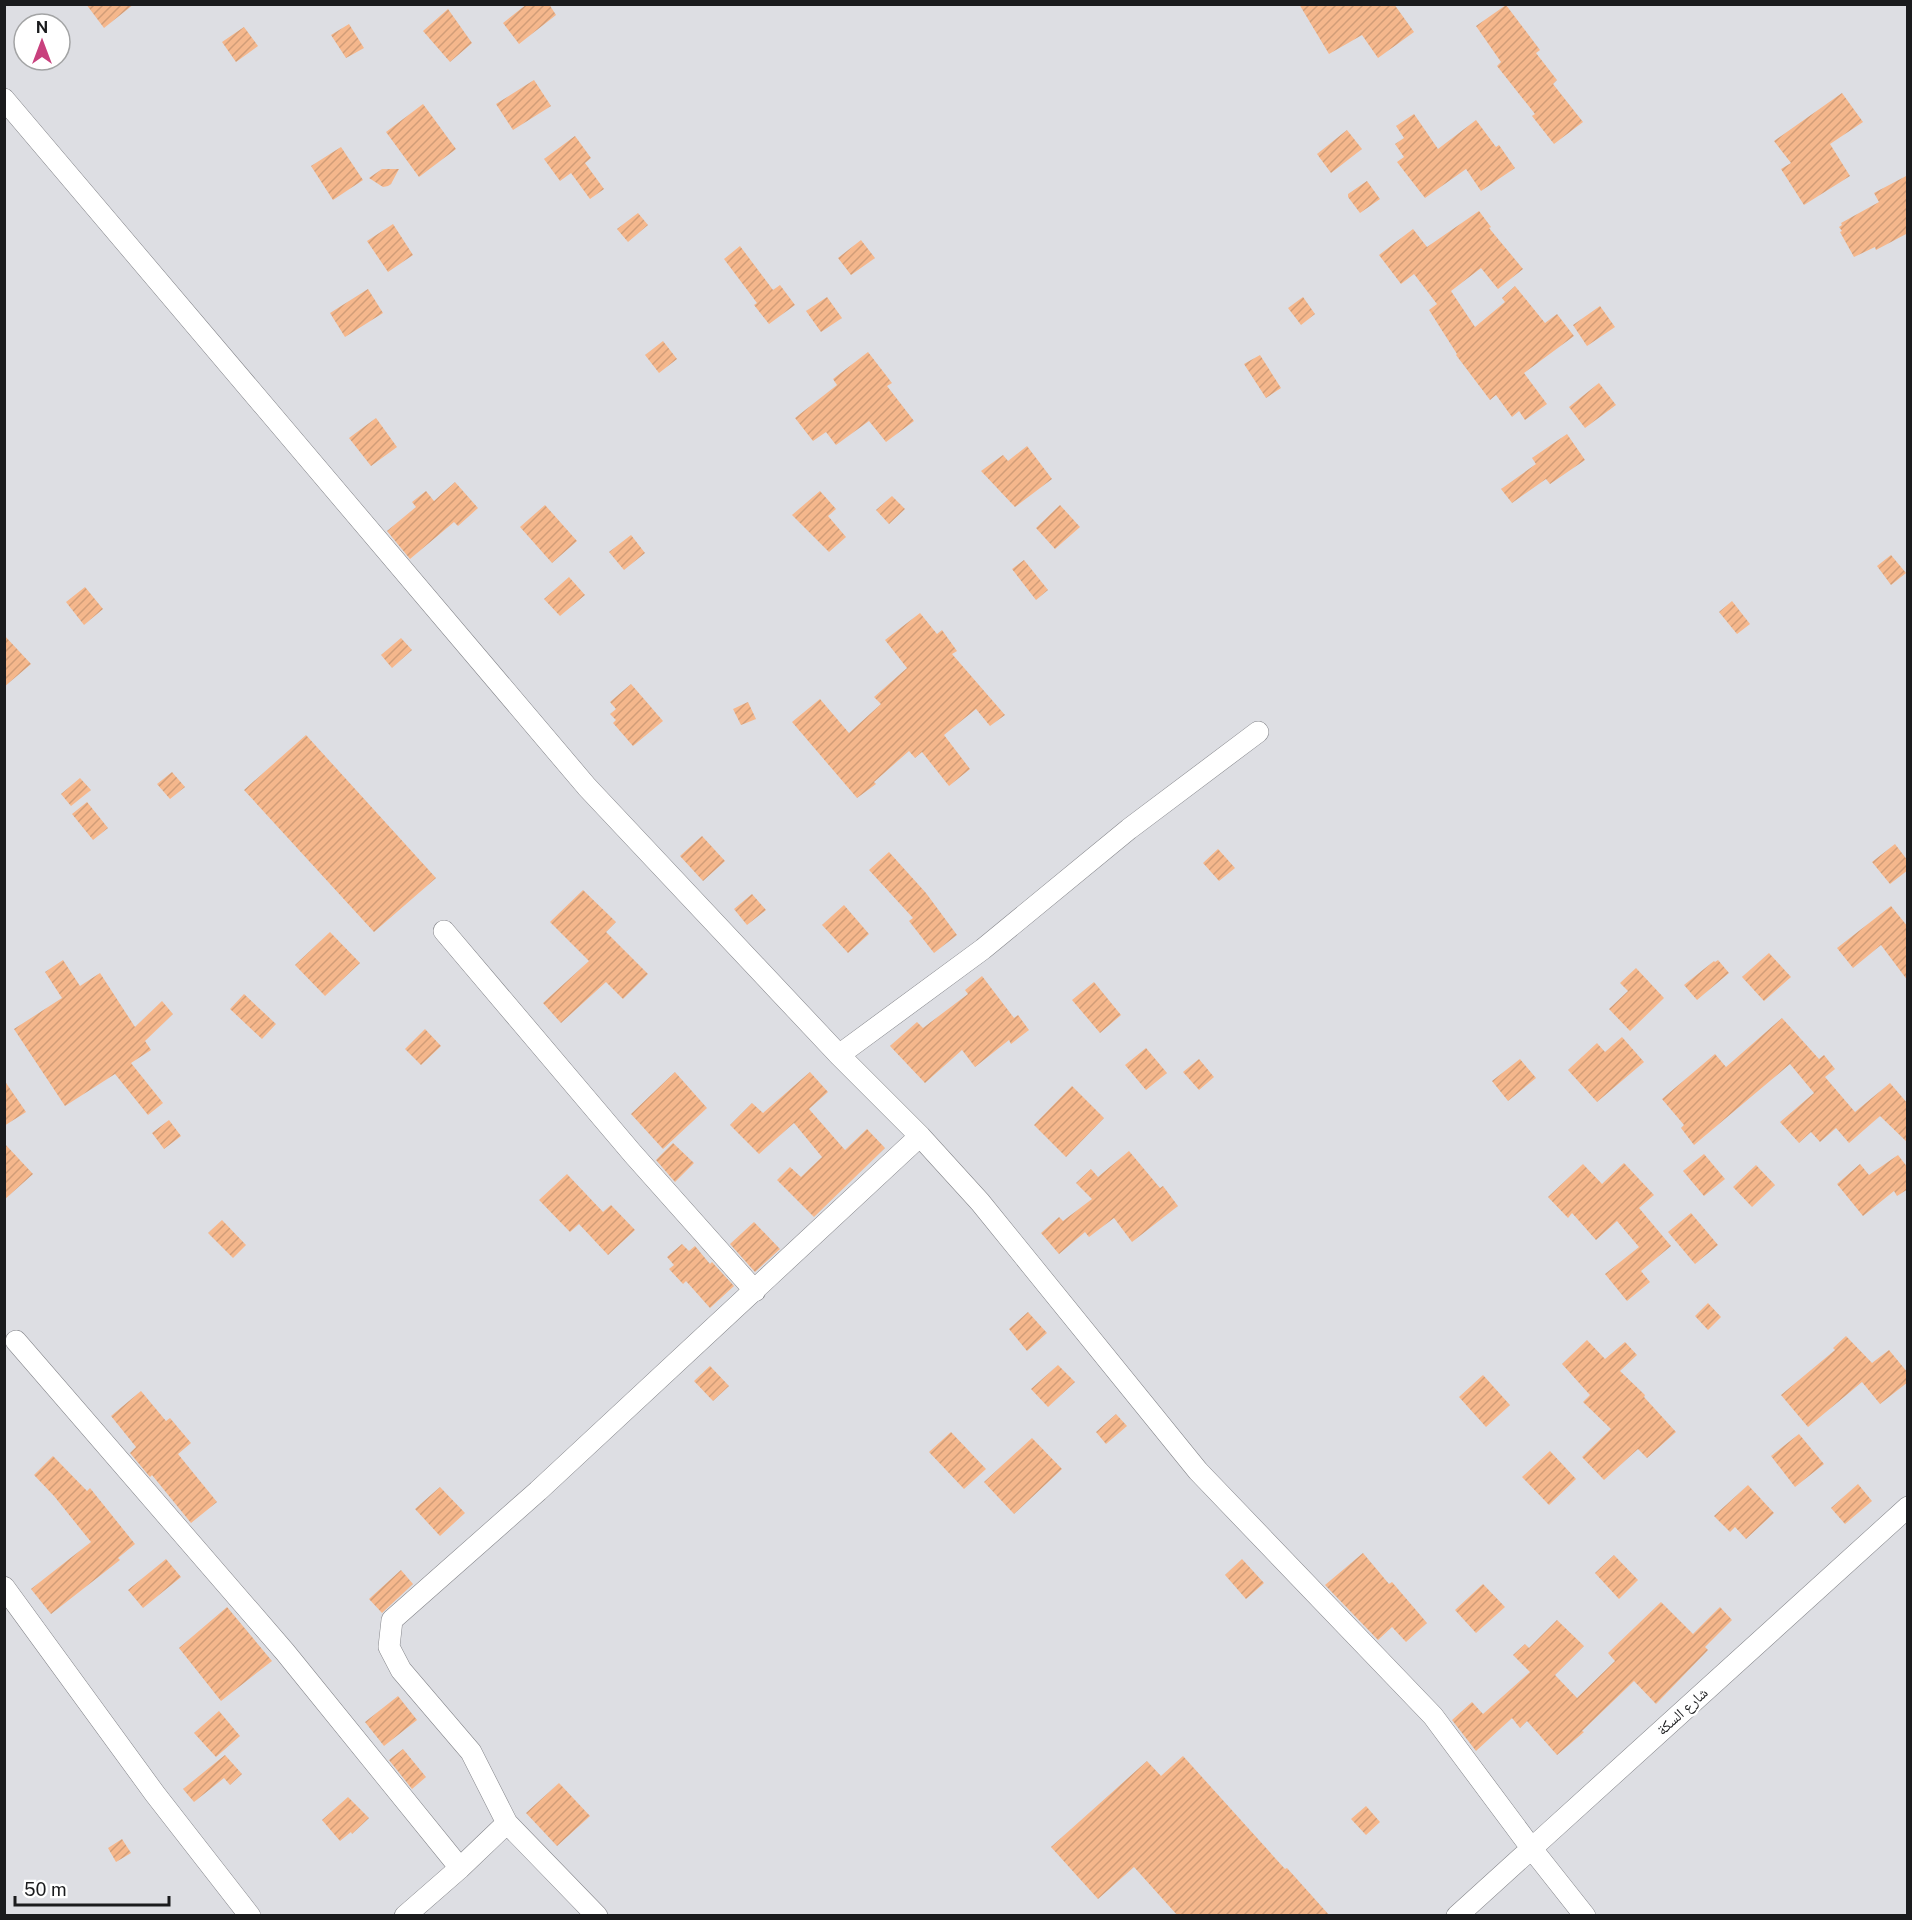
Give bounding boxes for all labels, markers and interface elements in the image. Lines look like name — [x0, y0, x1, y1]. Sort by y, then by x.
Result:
north arrow — [12, 12, 72, 72]
text: N — [36, 18, 48, 37]
street label: شارع السكة — [1653, 1684, 1712, 1740]
scale bar — [15, 1869, 170, 1907]
text: 50 m — [24, 1879, 67, 1900]

